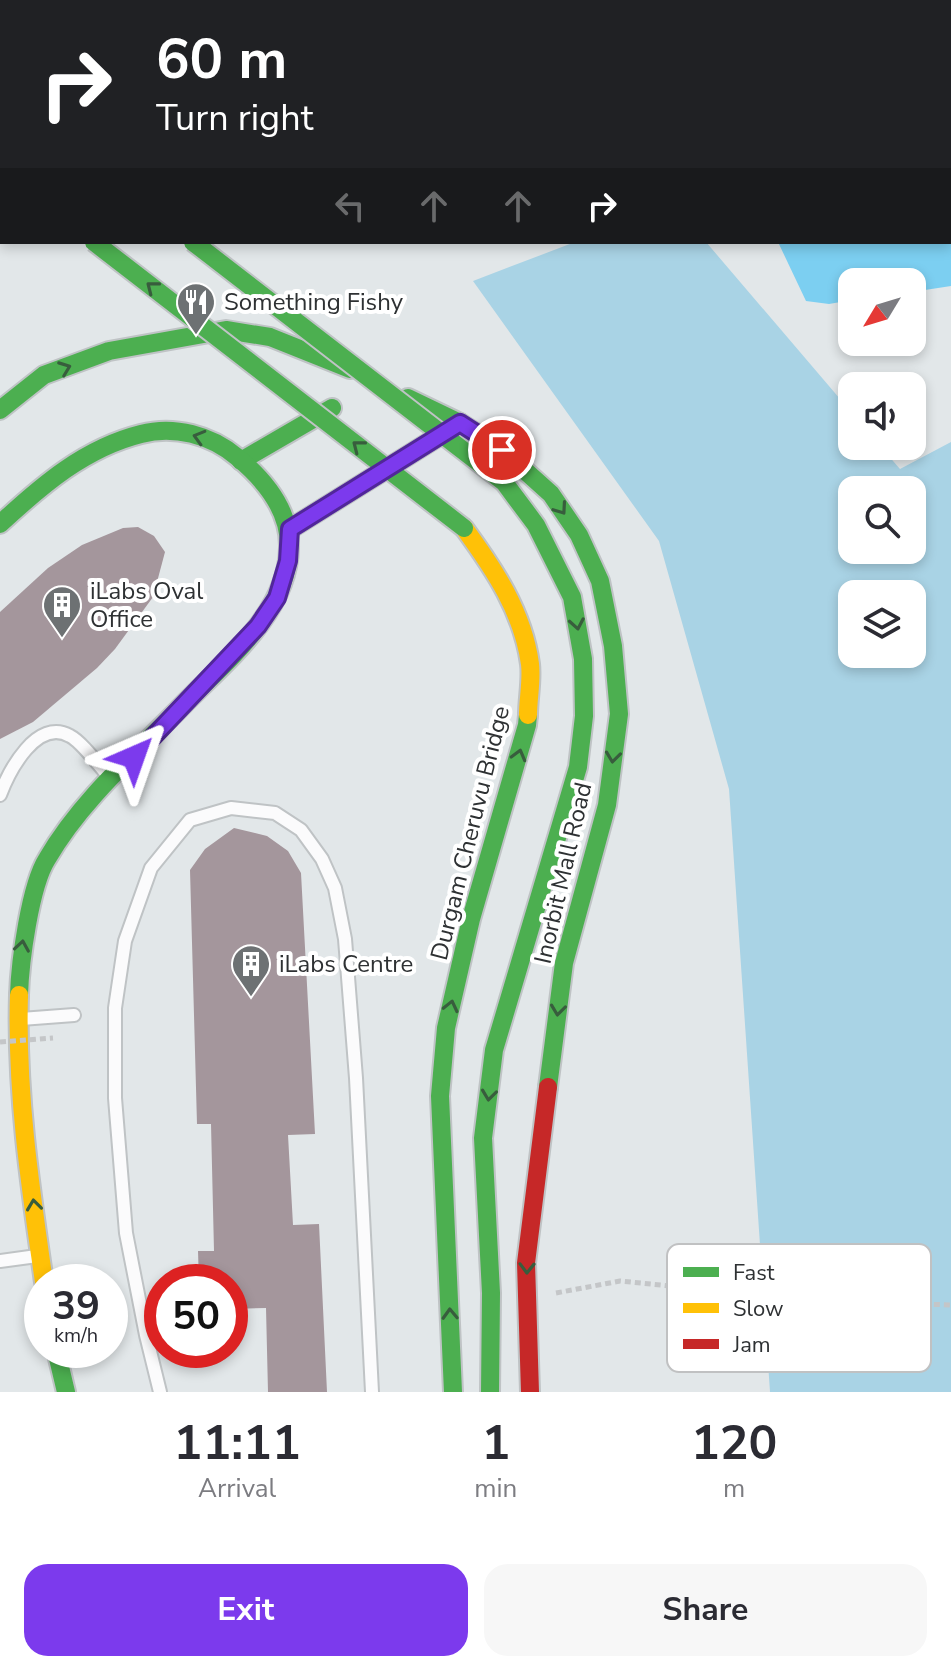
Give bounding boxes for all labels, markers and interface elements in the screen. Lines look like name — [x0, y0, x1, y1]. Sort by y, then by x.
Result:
text: 60 m — [156, 21, 287, 98]
icon: right — [24, 32, 128, 136]
text: Turn right — [156, 94, 313, 143]
icon: left — [328, 184, 372, 228]
icon: ahead — [412, 184, 456, 228]
icon: ahead — [496, 184, 540, 228]
icon: right — [580, 184, 624, 228]
north arrow — [838, 268, 926, 356]
map controls — [838, 268, 926, 668]
restaurant icon: Something Fishy — [175, 281, 217, 336]
one-way arrow — [146, 282, 161, 296]
place label: Something Fishy — [224, 286, 404, 318]
one-way arrow — [57, 361, 71, 378]
button: sound — [838, 372, 926, 460]
pin — [468, 416, 536, 484]
icon: arrive — [480, 428, 524, 472]
one-way arrow — [193, 430, 206, 447]
one-way arrow — [352, 441, 367, 455]
button: search — [838, 476, 926, 564]
one-way arrow — [551, 500, 566, 514]
place label: iLabs Oval Office — [90, 575, 203, 635]
button: layers — [838, 580, 926, 668]
building icon: iLabs Oval Office — [41, 584, 83, 639]
one-way arrow — [568, 618, 585, 631]
street label: Durgam Cheruvu Bridge — [423, 702, 517, 964]
position arrow — [92, 715, 176, 799]
one-way arrow — [510, 749, 527, 763]
one-way arrow — [605, 751, 622, 764]
street label: Inorbit Mall Road — [527, 779, 599, 967]
one-way arrow — [13, 939, 30, 953]
building icon: iLabs Centre — [230, 943, 272, 998]
place label: iLabs Centre — [279, 948, 413, 980]
one-way arrow — [442, 1000, 459, 1013]
one-way arrow — [550, 1004, 567, 1017]
one-way arrow — [480, 1089, 497, 1102]
one-way arrow — [25, 1198, 42, 1211]
legend — [667, 1244, 931, 1372]
text: Fast — [733, 1258, 775, 1288]
one-way arrow — [518, 1262, 536, 1275]
speed limit sign: 50 — [144, 1264, 248, 1368]
text: 39 — [52, 1279, 100, 1333]
text: Slow — [733, 1294, 784, 1324]
one-way arrow — [441, 1307, 458, 1320]
text: km/h — [54, 1322, 98, 1349]
text: Jam — [732, 1330, 771, 1360]
text: 11:11 — [174, 1410, 301, 1476]
text: 1 — [481, 1410, 510, 1476]
text: 120 — [691, 1410, 777, 1476]
text: Arrival — [198, 1471, 276, 1506]
text: min — [474, 1471, 517, 1506]
text: m — [723, 1471, 745, 1506]
button: Exit — [24, 1564, 468, 1656]
button: Share — [484, 1564, 927, 1656]

